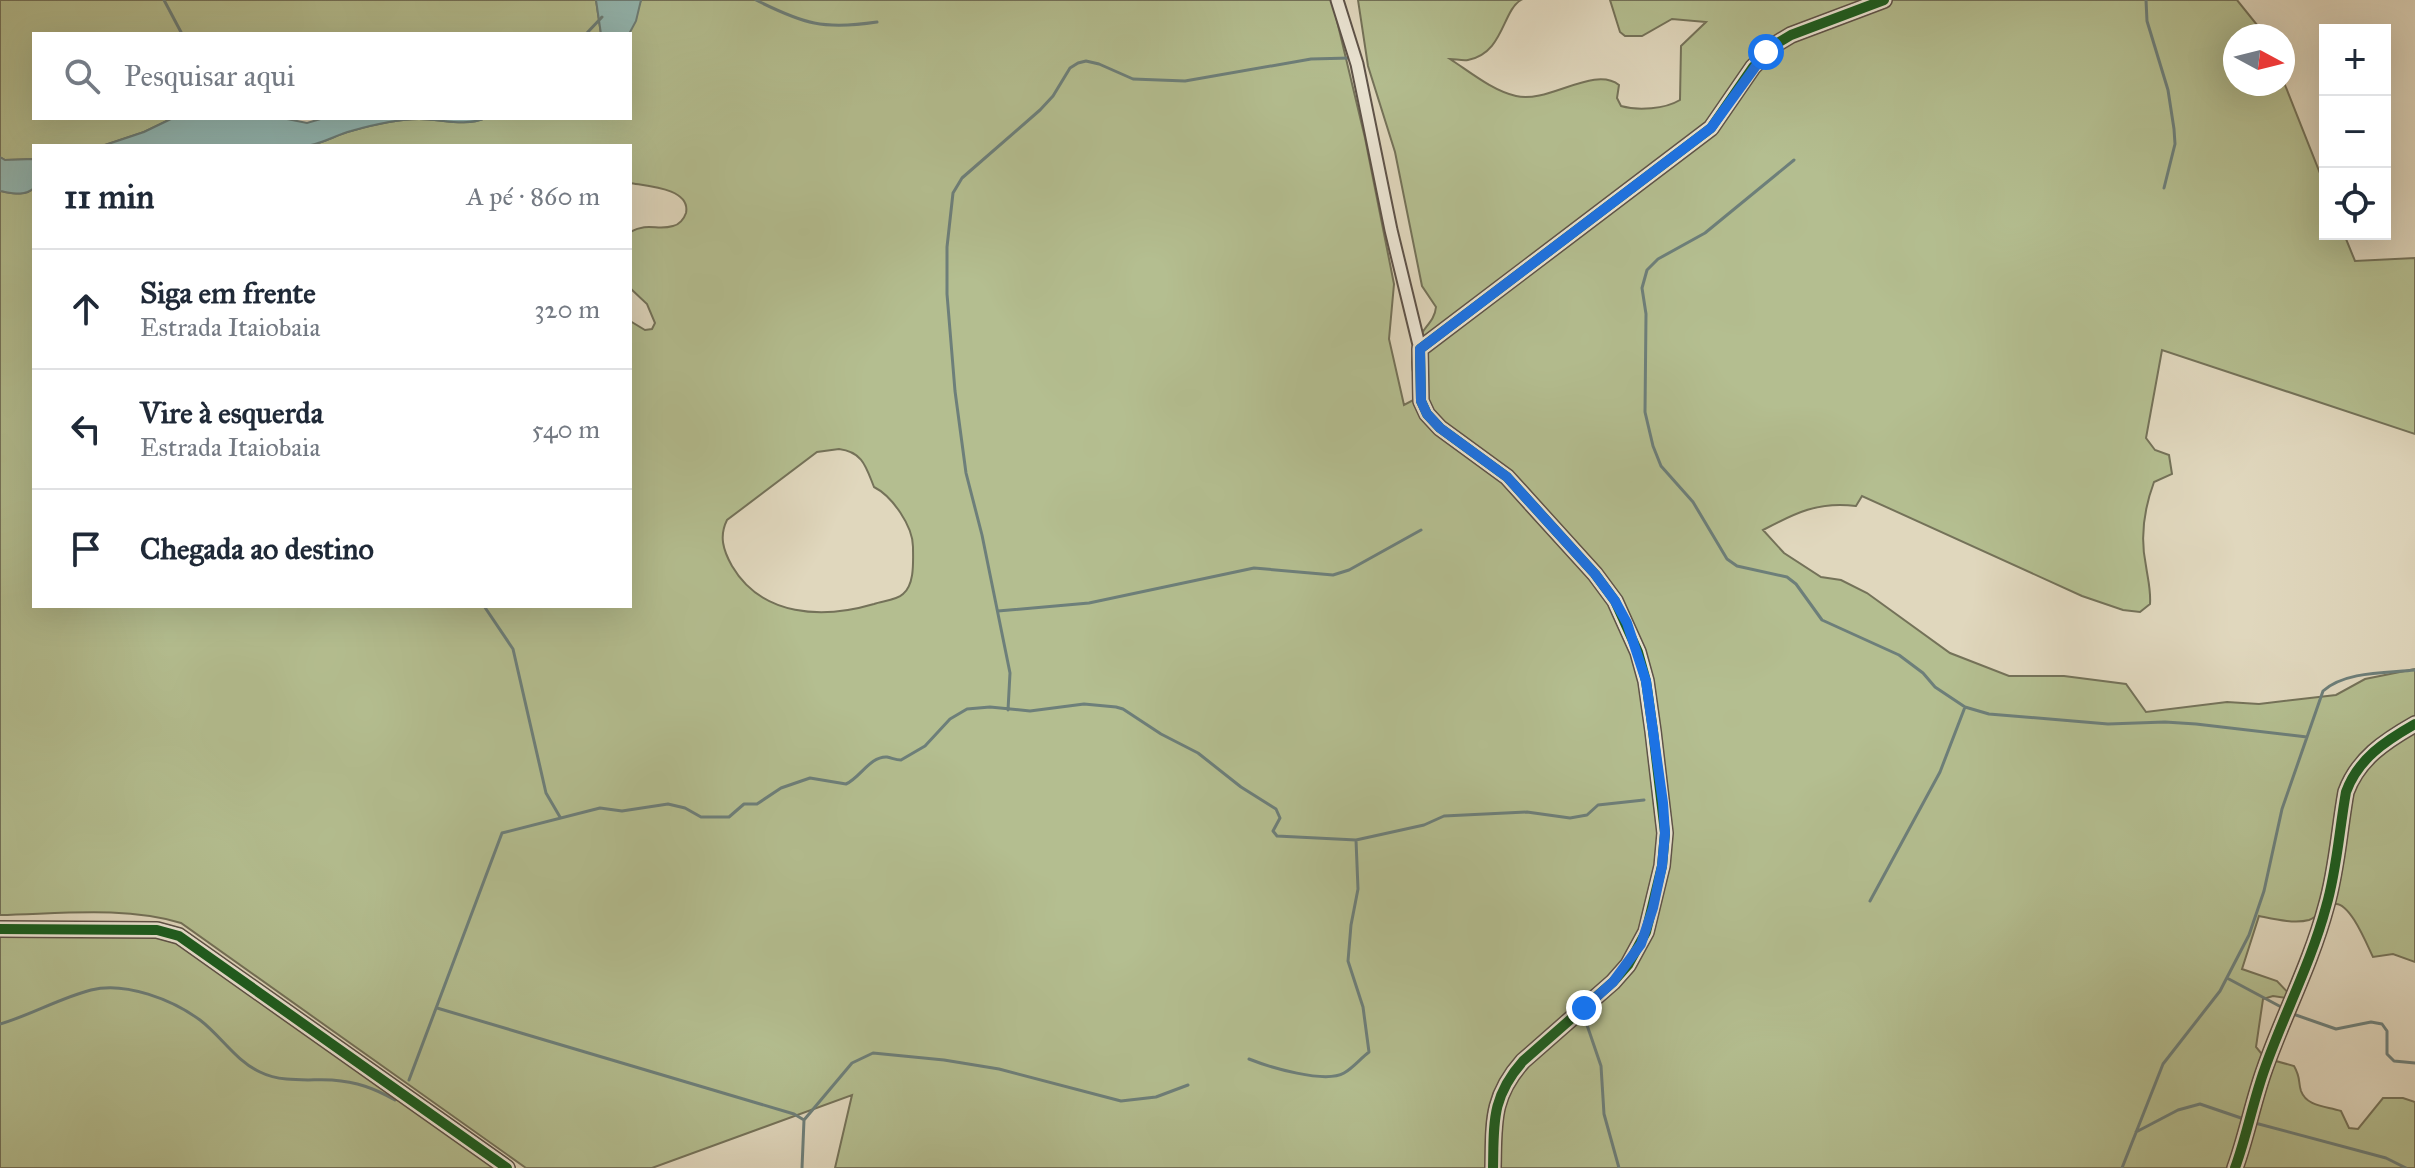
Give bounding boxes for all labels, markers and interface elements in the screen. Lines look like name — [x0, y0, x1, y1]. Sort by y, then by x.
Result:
north arrow — [2223, 24, 2295, 96]
map controls — [2319, 24, 2391, 240]
button: + — [2319, 24, 2391, 96]
search box — [32, 32, 632, 120]
route start — [1748, 34, 1784, 70]
icon: search — [60, 54, 104, 98]
text: Pesquisar aqui — [124, 58, 295, 94]
button: − — [2319, 96, 2391, 168]
button: locate — [2319, 168, 2391, 240]
text: 11 min — [64, 176, 155, 217]
text: A pé · 860 m — [466, 180, 600, 212]
text: Siga em frente — [140, 275, 316, 311]
icon: ahead — [64, 287, 108, 331]
text: 320 m — [534, 293, 600, 325]
text: Estrada Itaiobaia — [140, 311, 320, 343]
text: Vire à esquerda — [140, 395, 323, 431]
icon: left — [64, 407, 108, 451]
text: 540 m — [532, 413, 600, 445]
text: Estrada Itaiobaia — [140, 431, 320, 463]
icon: arrive — [64, 527, 108, 571]
text: Chegada ao destino — [140, 531, 374, 567]
route end — [1566, 990, 1602, 1026]

